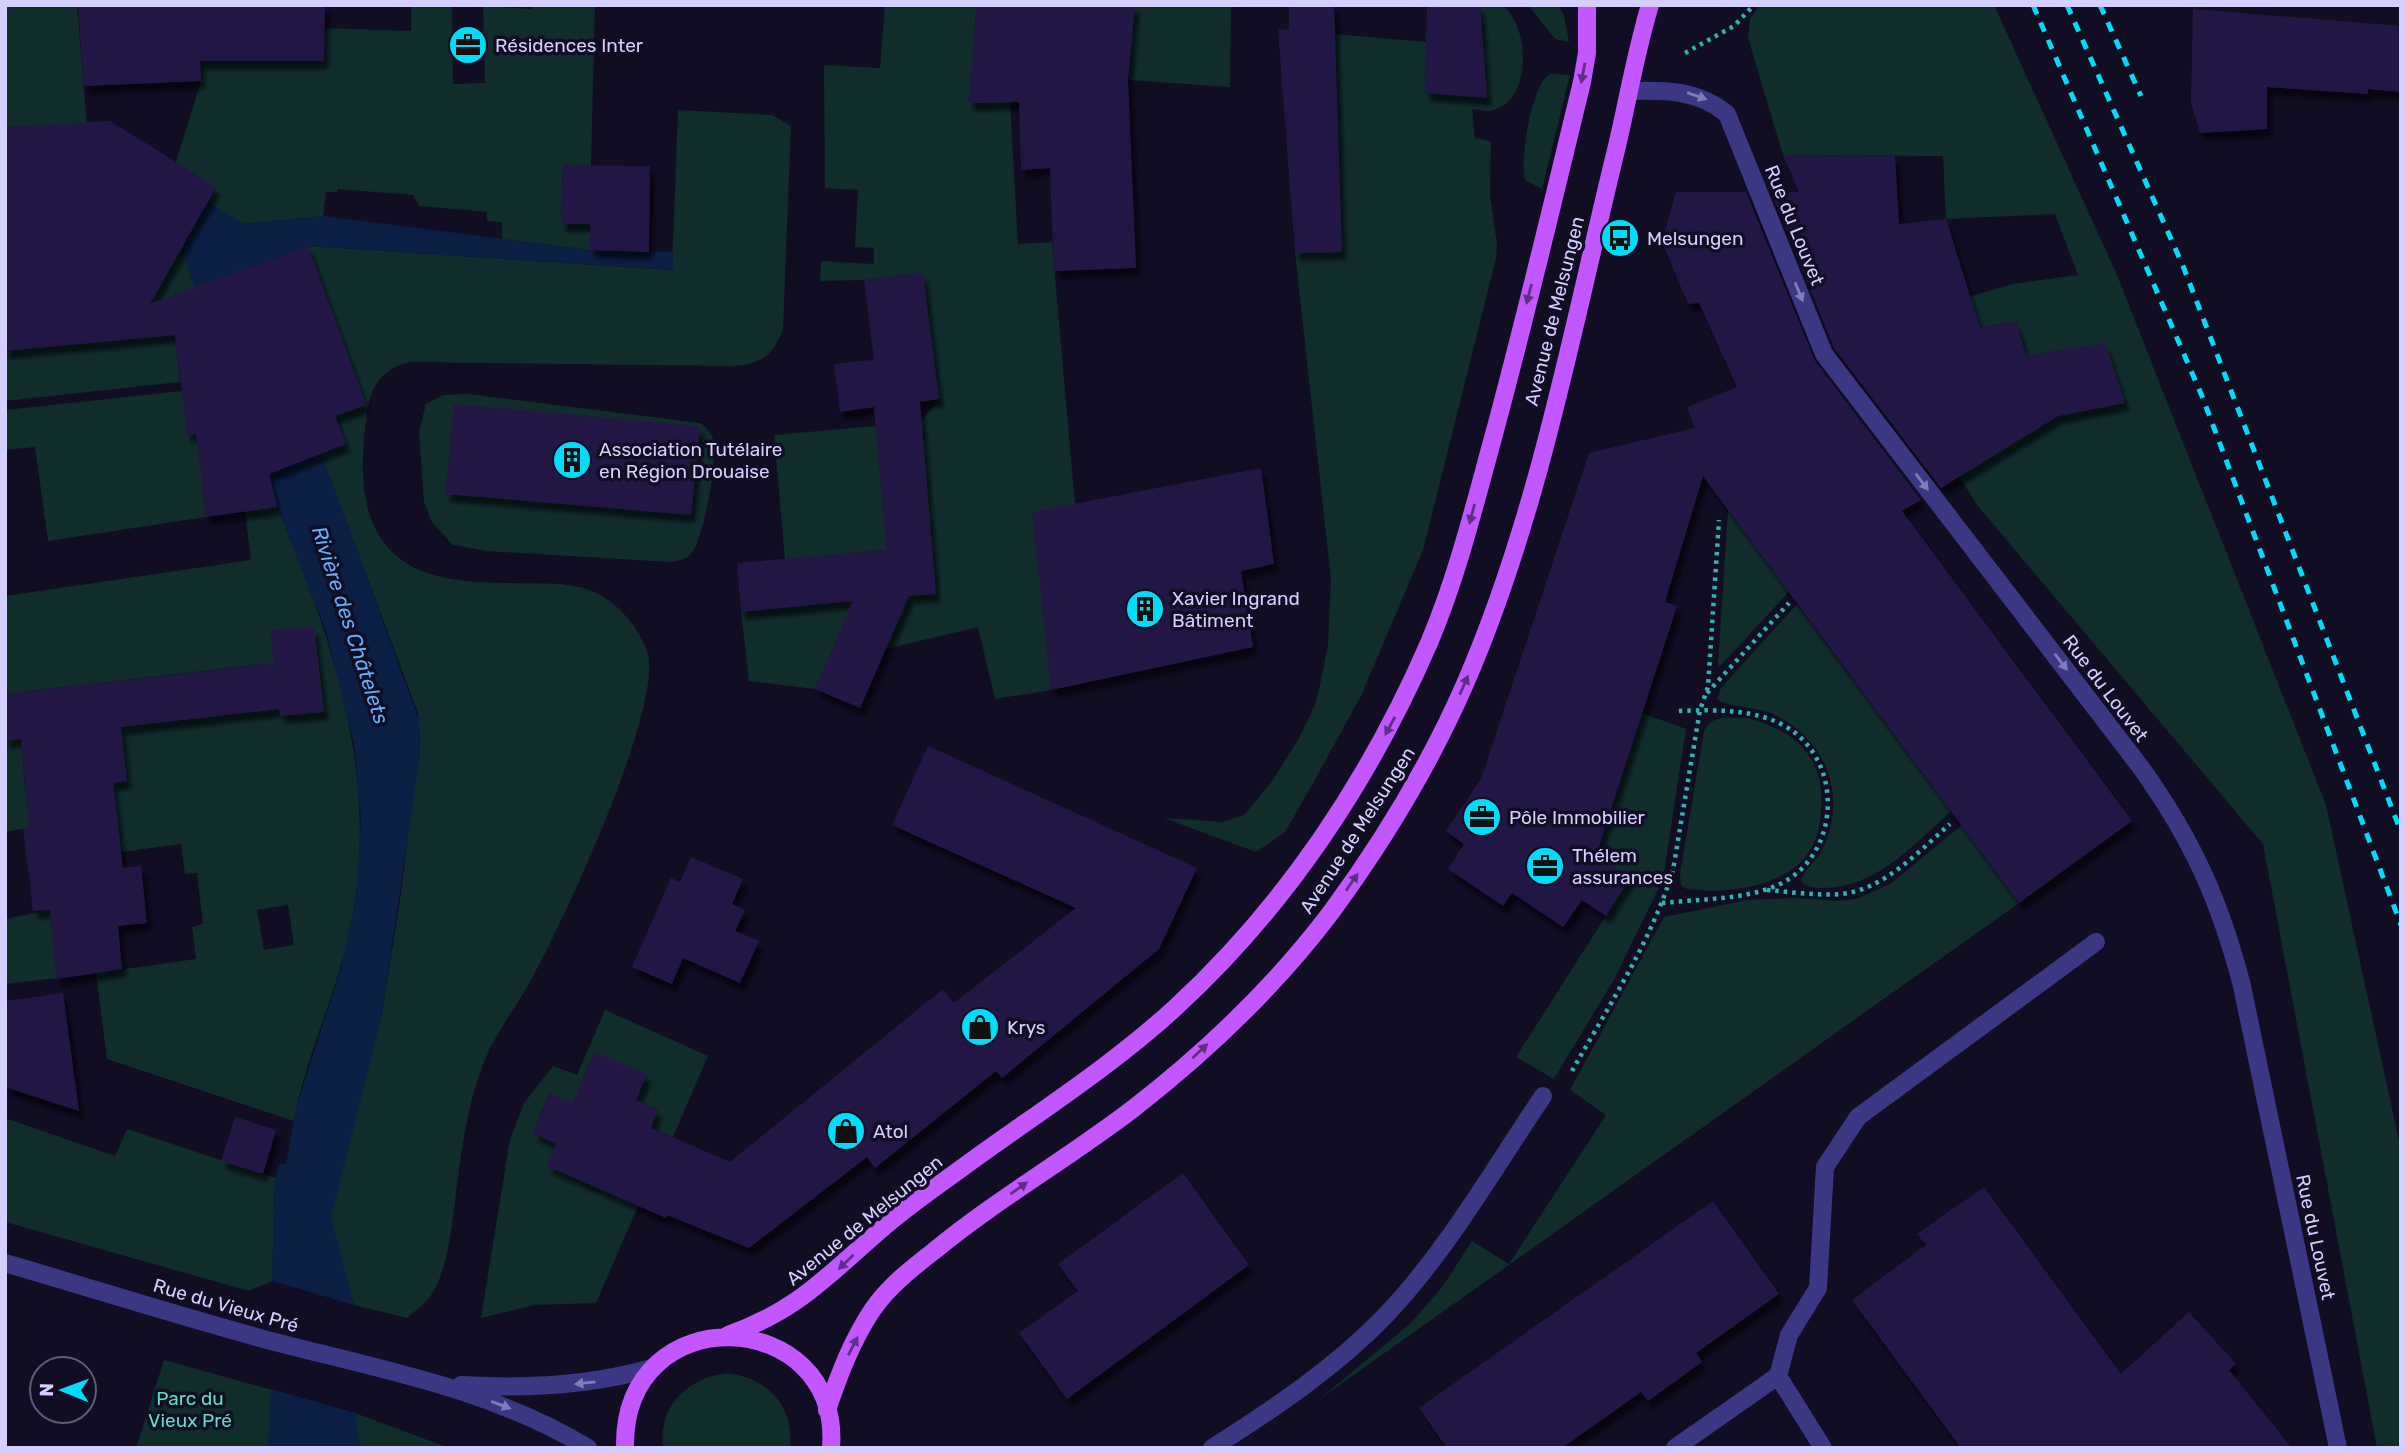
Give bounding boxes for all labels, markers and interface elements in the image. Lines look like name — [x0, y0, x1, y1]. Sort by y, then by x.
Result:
office icon: Résidences Inter — [447, 24, 489, 66]
place label: Résidences Inter — [495, 34, 644, 57]
one-way arrow — [1578, 62, 1589, 84]
one-way arrow — [1687, 91, 1708, 102]
street label: Rue du Louvet — [1760, 162, 1829, 289]
street label: Avenue de Melsungen — [1520, 214, 1589, 408]
bus stop icon: Melsungen — [1599, 217, 1641, 259]
place label: Melsungen — [1647, 227, 1743, 250]
one-way arrow — [1794, 282, 1805, 303]
one-way arrow — [1523, 283, 1534, 305]
place label: Association Tutélaire en Région Drouaise — [599, 438, 783, 483]
building icon: Association Tutélaire en Région Drouaise — [551, 439, 593, 481]
one-way arrow — [1915, 473, 1929, 491]
one-way arrow — [1466, 503, 1477, 525]
water label: Rivière des Châtelets — [307, 523, 394, 727]
place label: Xavier Ingrand Bâtiment — [1172, 587, 1300, 632]
building icon: Xavier Ingrand Bâtiment — [1124, 588, 1166, 630]
street label: Rue du Louvet — [2058, 630, 2154, 747]
one-way arrow — [2053, 653, 2068, 671]
one-way arrow — [1458, 675, 1470, 695]
one-way arrow — [1384, 716, 1396, 735]
street label: Avenue de Melsungen — [1295, 743, 1420, 918]
office icon: Pôle Immobilier — [1461, 796, 1503, 838]
place label: Pôle Immobilier — [1509, 806, 1646, 829]
place label: Thélem assurances — [1572, 844, 1673, 889]
office icon: Thélem assurances — [1524, 845, 1566, 887]
one-way arrow — [1345, 872, 1358, 892]
shop icon: Krys — [959, 1006, 1001, 1048]
place label: Krys — [1007, 1016, 1046, 1039]
one-way arrow — [1191, 1044, 1208, 1060]
shop icon: Atol — [825, 1110, 867, 1152]
place label: Atol — [873, 1120, 908, 1143]
street label: Avenue de Melsungen — [782, 1150, 947, 1290]
street label: Rue du Louvet — [2291, 1172, 2340, 1302]
one-way arrow — [1010, 1182, 1028, 1196]
one-way arrow — [837, 1254, 854, 1271]
street label: Rue du Vieux Pré — [151, 1274, 301, 1337]
one-way arrow — [847, 1336, 858, 1356]
north arrow — [28, 1355, 98, 1425]
one-way arrow — [574, 1377, 596, 1388]
text: N — [35, 1383, 58, 1397]
park label: Parc du Vieux Pré — [148, 1387, 232, 1432]
one-way arrow — [491, 1400, 512, 1411]

